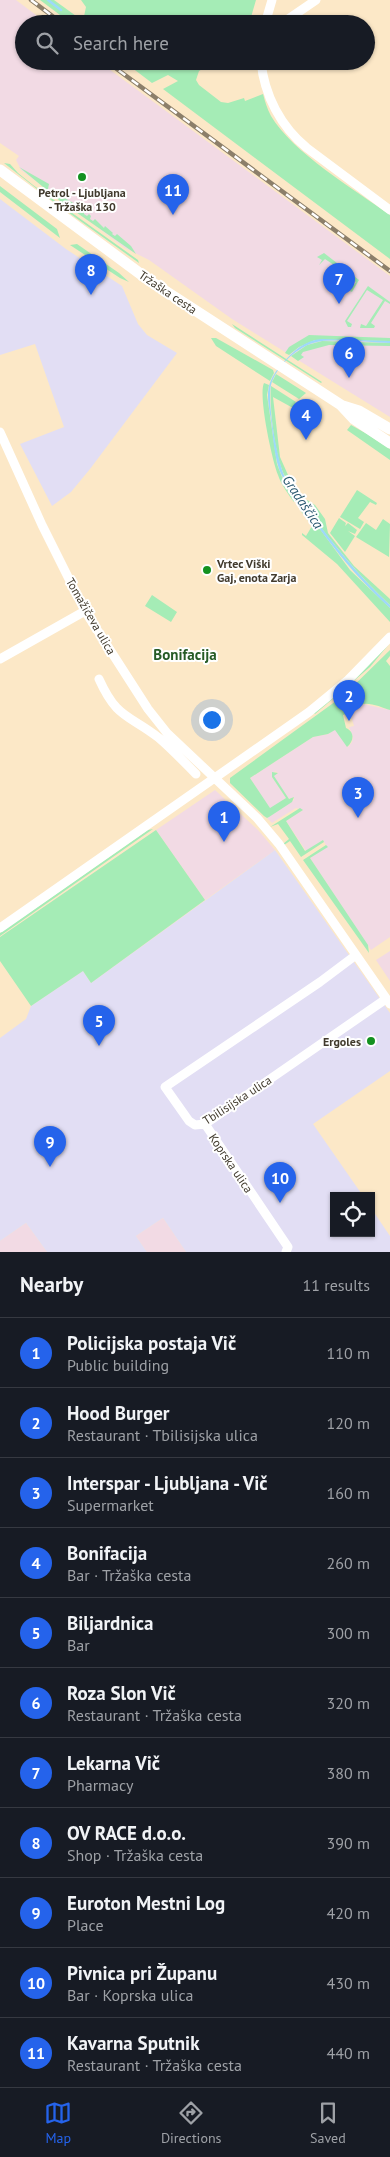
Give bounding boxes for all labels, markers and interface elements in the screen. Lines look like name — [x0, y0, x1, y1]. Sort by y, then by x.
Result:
search box — [15, 15, 375, 70]
icon: search — [33, 29, 61, 57]
text: Search here — [73, 31, 169, 55]
marker: Petrol - Ljubljana - Tržaška 130 — [76, 171, 88, 183]
pin: 11 — [157, 174, 189, 215]
place label: Petrol - Ljubljana - Tržaška 130 — [38, 185, 126, 214]
pin: 8 — [75, 254, 107, 295]
pin: 7 — [323, 263, 355, 304]
street label: Tržaška cesta — [136, 267, 200, 317]
pin: 6 — [333, 337, 365, 378]
pin: 4 — [290, 399, 322, 440]
water label: Gradaščica — [279, 472, 328, 532]
place label: Vrtec Viški Gaj, enota Zarja — [216, 556, 297, 585]
marker: Vrtec Viški Gaj, enota Zarja — [201, 564, 213, 576]
street label: Tomažičeva ulica — [63, 575, 119, 657]
district label: Bonifacija — [153, 645, 217, 664]
pin: 2 — [333, 680, 365, 721]
your location — [199, 707, 225, 733]
pin: 3 — [342, 777, 374, 818]
pin: 1 — [208, 801, 240, 842]
pin: 5 — [83, 1005, 115, 1046]
place label: Ergoles — [323, 1034, 361, 1049]
marker: Ergoles — [365, 1035, 377, 1047]
street label: Tbilisijska ulica — [200, 1072, 274, 1128]
pin: 9 — [34, 1126, 66, 1167]
street label: Koprska ulica — [206, 1131, 256, 1196]
pin: 10 — [264, 1162, 296, 1203]
map controls — [330, 1192, 375, 1237]
button: locate — [330, 1192, 375, 1237]
text: Nearby — [20, 1271, 83, 1298]
text: 11 results — [303, 1275, 370, 1295]
text: Policijska postaja Vič — [67, 1331, 236, 1355]
text: 1 — [31, 1343, 41, 1363]
text: 110 m — [327, 1343, 370, 1363]
text: Public building — [67, 1355, 169, 1375]
text: Hood Burger — [67, 1401, 169, 1425]
text: 2 — [31, 1413, 41, 1433]
text: 120 m — [327, 1413, 370, 1433]
text: Restaurant · Tbilisijska ulica — [67, 1425, 258, 1445]
text: Interspar - Ljubljana - Vič — [67, 1471, 268, 1495]
text: 3 — [31, 1483, 41, 1503]
text: 160 m — [327, 1483, 370, 1503]
text: Supermarket — [67, 1495, 154, 1515]
text: Bonifacija — [67, 1541, 147, 1565]
text: 4 — [31, 1553, 41, 1573]
text: 260 m — [327, 1553, 370, 1573]
text: Bar · Tržaška cesta — [67, 1565, 191, 1585]
text: Biljardnica — [67, 1611, 153, 1635]
text: 5 — [31, 1623, 41, 1643]
text: 300 m — [327, 1623, 370, 1643]
text: Bar — [67, 1635, 90, 1655]
text: Roza Slon Vič — [67, 1681, 176, 1705]
text: 6 — [31, 1693, 41, 1713]
text: 320 m — [327, 1693, 370, 1713]
text: Restaurant · Tržaška cesta — [67, 1705, 242, 1725]
text: Lekarna Vič — [67, 1751, 160, 1775]
text: 7 — [31, 1763, 41, 1783]
text: 380 m — [327, 1763, 370, 1783]
text: Pharmacy — [67, 1775, 133, 1795]
text: OV RACE d.o.o. — [67, 1821, 186, 1845]
text: 8 — [31, 1833, 41, 1853]
text: 390 m — [327, 1833, 370, 1853]
text: Shop · Tržaška cesta — [67, 1845, 203, 1865]
text: Euroton Mestni Log — [67, 1891, 225, 1915]
text: 9 — [31, 1903, 41, 1923]
text: 420 m — [327, 1903, 370, 1923]
text: Place — [67, 1915, 104, 1935]
text: Pivnica pri Županu — [67, 1961, 217, 1985]
text: 10 — [27, 1973, 45, 1993]
text: 430 m — [327, 1973, 370, 1993]
text: Bar · Koprska ulica — [67, 1985, 194, 2005]
text: Kavarna Sputnik — [67, 2031, 200, 2055]
text: 11 — [27, 2043, 45, 2063]
text: 440 m — [327, 2043, 370, 2063]
text: Restaurant · Tržaška cesta — [67, 2055, 242, 2075]
tab: Map — [44, 2099, 72, 2147]
tab: Directions — [161, 2099, 221, 2147]
tab: Saved — [310, 2099, 346, 2147]

